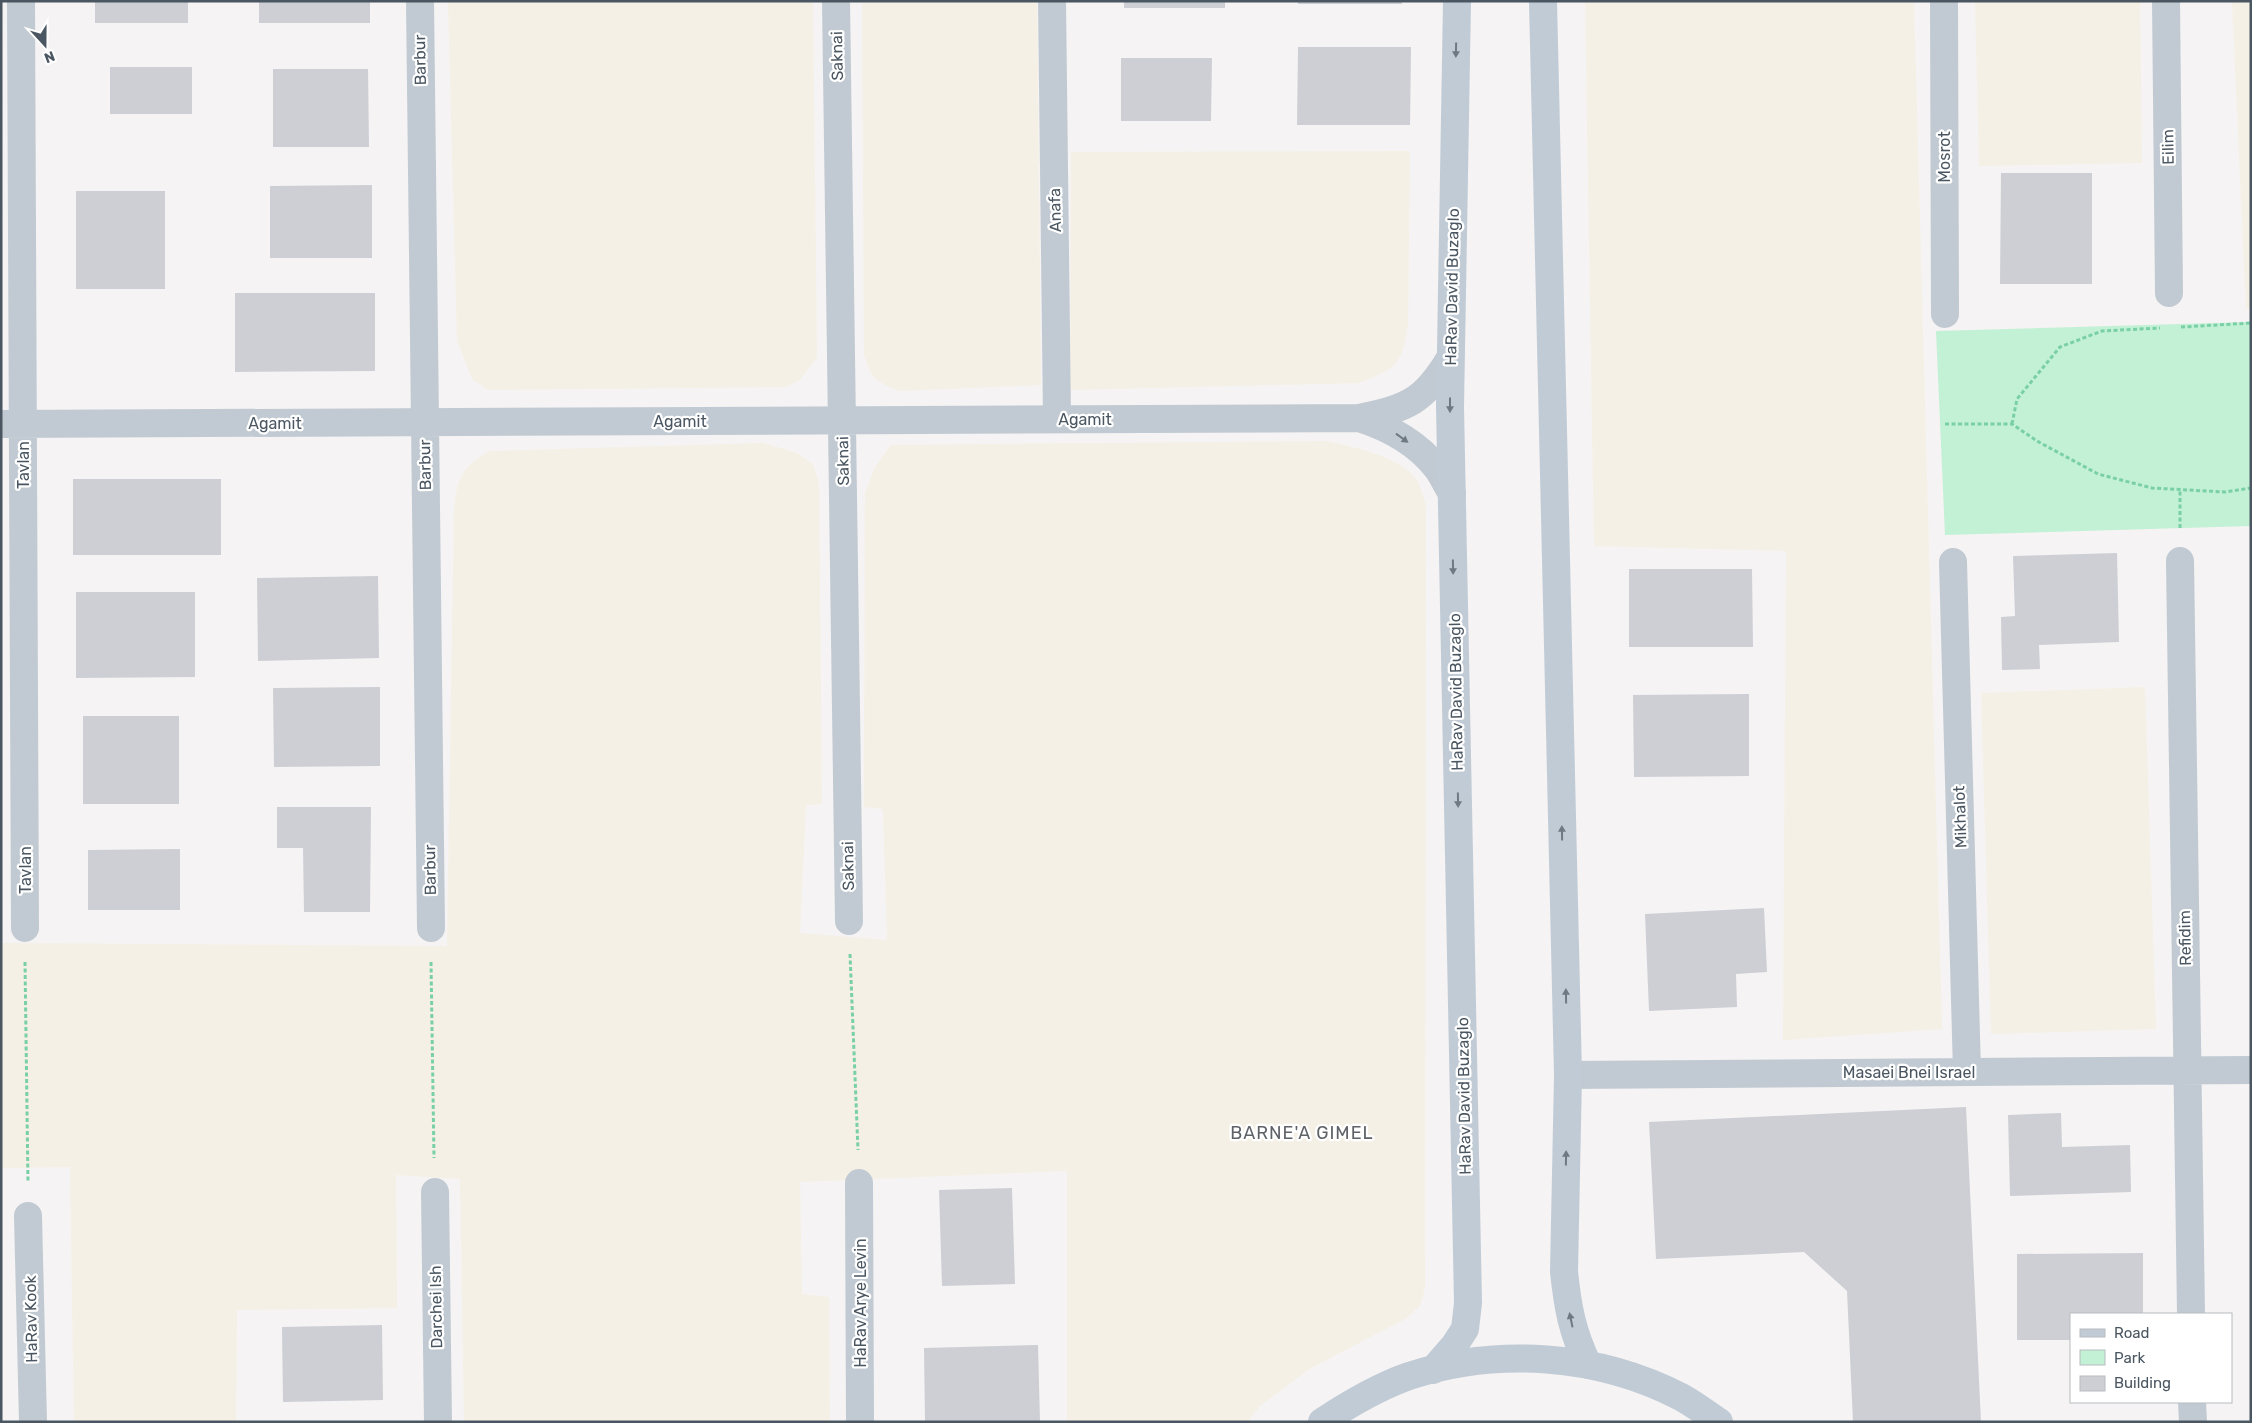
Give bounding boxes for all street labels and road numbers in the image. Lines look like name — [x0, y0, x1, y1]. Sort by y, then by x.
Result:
street label: Saknai — [827, 31, 847, 81]
street label: Barbur — [410, 34, 430, 86]
street label: Eilim — [2158, 129, 2178, 165]
street label: Mosrot — [1935, 131, 1954, 183]
street label: Anafa — [1045, 188, 1065, 232]
street label: HaRav David Buzaglo — [1441, 208, 1463, 366]
street label: Agamit — [1058, 410, 1112, 429]
street label: Agamit — [653, 412, 707, 431]
street label: Agamit — [248, 414, 302, 433]
street label: Saknai — [833, 436, 853, 486]
street label: Barbur — [415, 439, 435, 491]
street label: Tavlan — [14, 441, 33, 489]
street label: HaRav David Buzaglo — [1445, 613, 1467, 771]
street label: Mikhalot — [1949, 785, 1971, 849]
street label: Saknai — [838, 841, 858, 891]
street label: Barbur — [420, 844, 440, 896]
street label: Tavlan — [16, 846, 35, 894]
street label: Refidim — [2175, 910, 2195, 966]
street label: HaRav David Buzaglo — [1453, 1017, 1475, 1175]
street label: Masaei Bnei Israel — [1843, 1063, 1975, 1082]
street label: HaRav Arye Levin — [851, 1238, 870, 1368]
street label: Darchei Ish — [426, 1265, 446, 1349]
street label: HaRav Kook — [21, 1274, 41, 1363]

